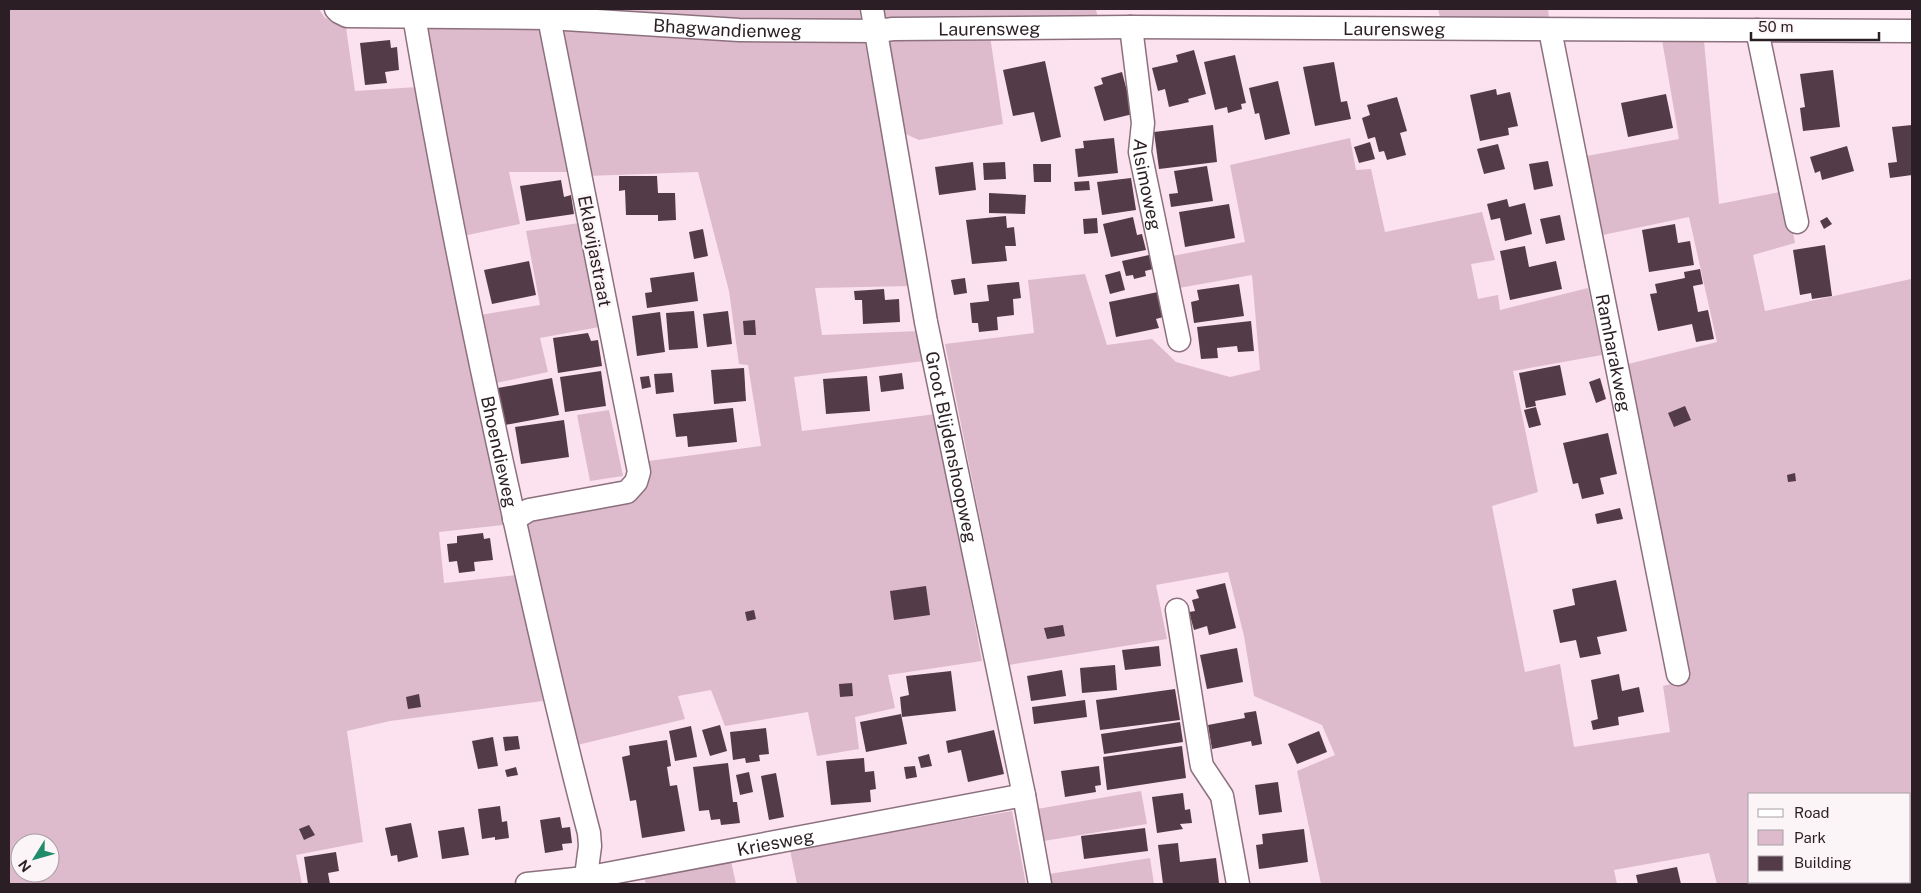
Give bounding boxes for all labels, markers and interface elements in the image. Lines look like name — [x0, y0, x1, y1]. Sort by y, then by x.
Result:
scale bar — [1751, 10, 1878, 42]
street label: Bhagwandienweg — [653, 14, 802, 41]
street label: Laurensweg — [938, 17, 1041, 39]
street label: Laurensweg — [1343, 18, 1446, 39]
text: 50 m — [1758, 18, 1793, 35]
street label: Alsimoweg — [1130, 138, 1166, 232]
street label: Eklavijastraat — [574, 193, 616, 309]
street label: Ramharakweg — [1592, 292, 1636, 414]
street label: Groot Blijdenshoopweg — [922, 349, 982, 544]
street label: Bhoendieweg — [477, 394, 522, 510]
legend — [1748, 793, 1911, 883]
text: Road — [1794, 804, 1830, 821]
street label: Kriesweg — [735, 824, 816, 860]
text: Park — [1794, 829, 1826, 846]
north arrow — [10, 833, 60, 883]
text: Building — [1794, 854, 1852, 871]
text: N — [15, 857, 34, 875]

